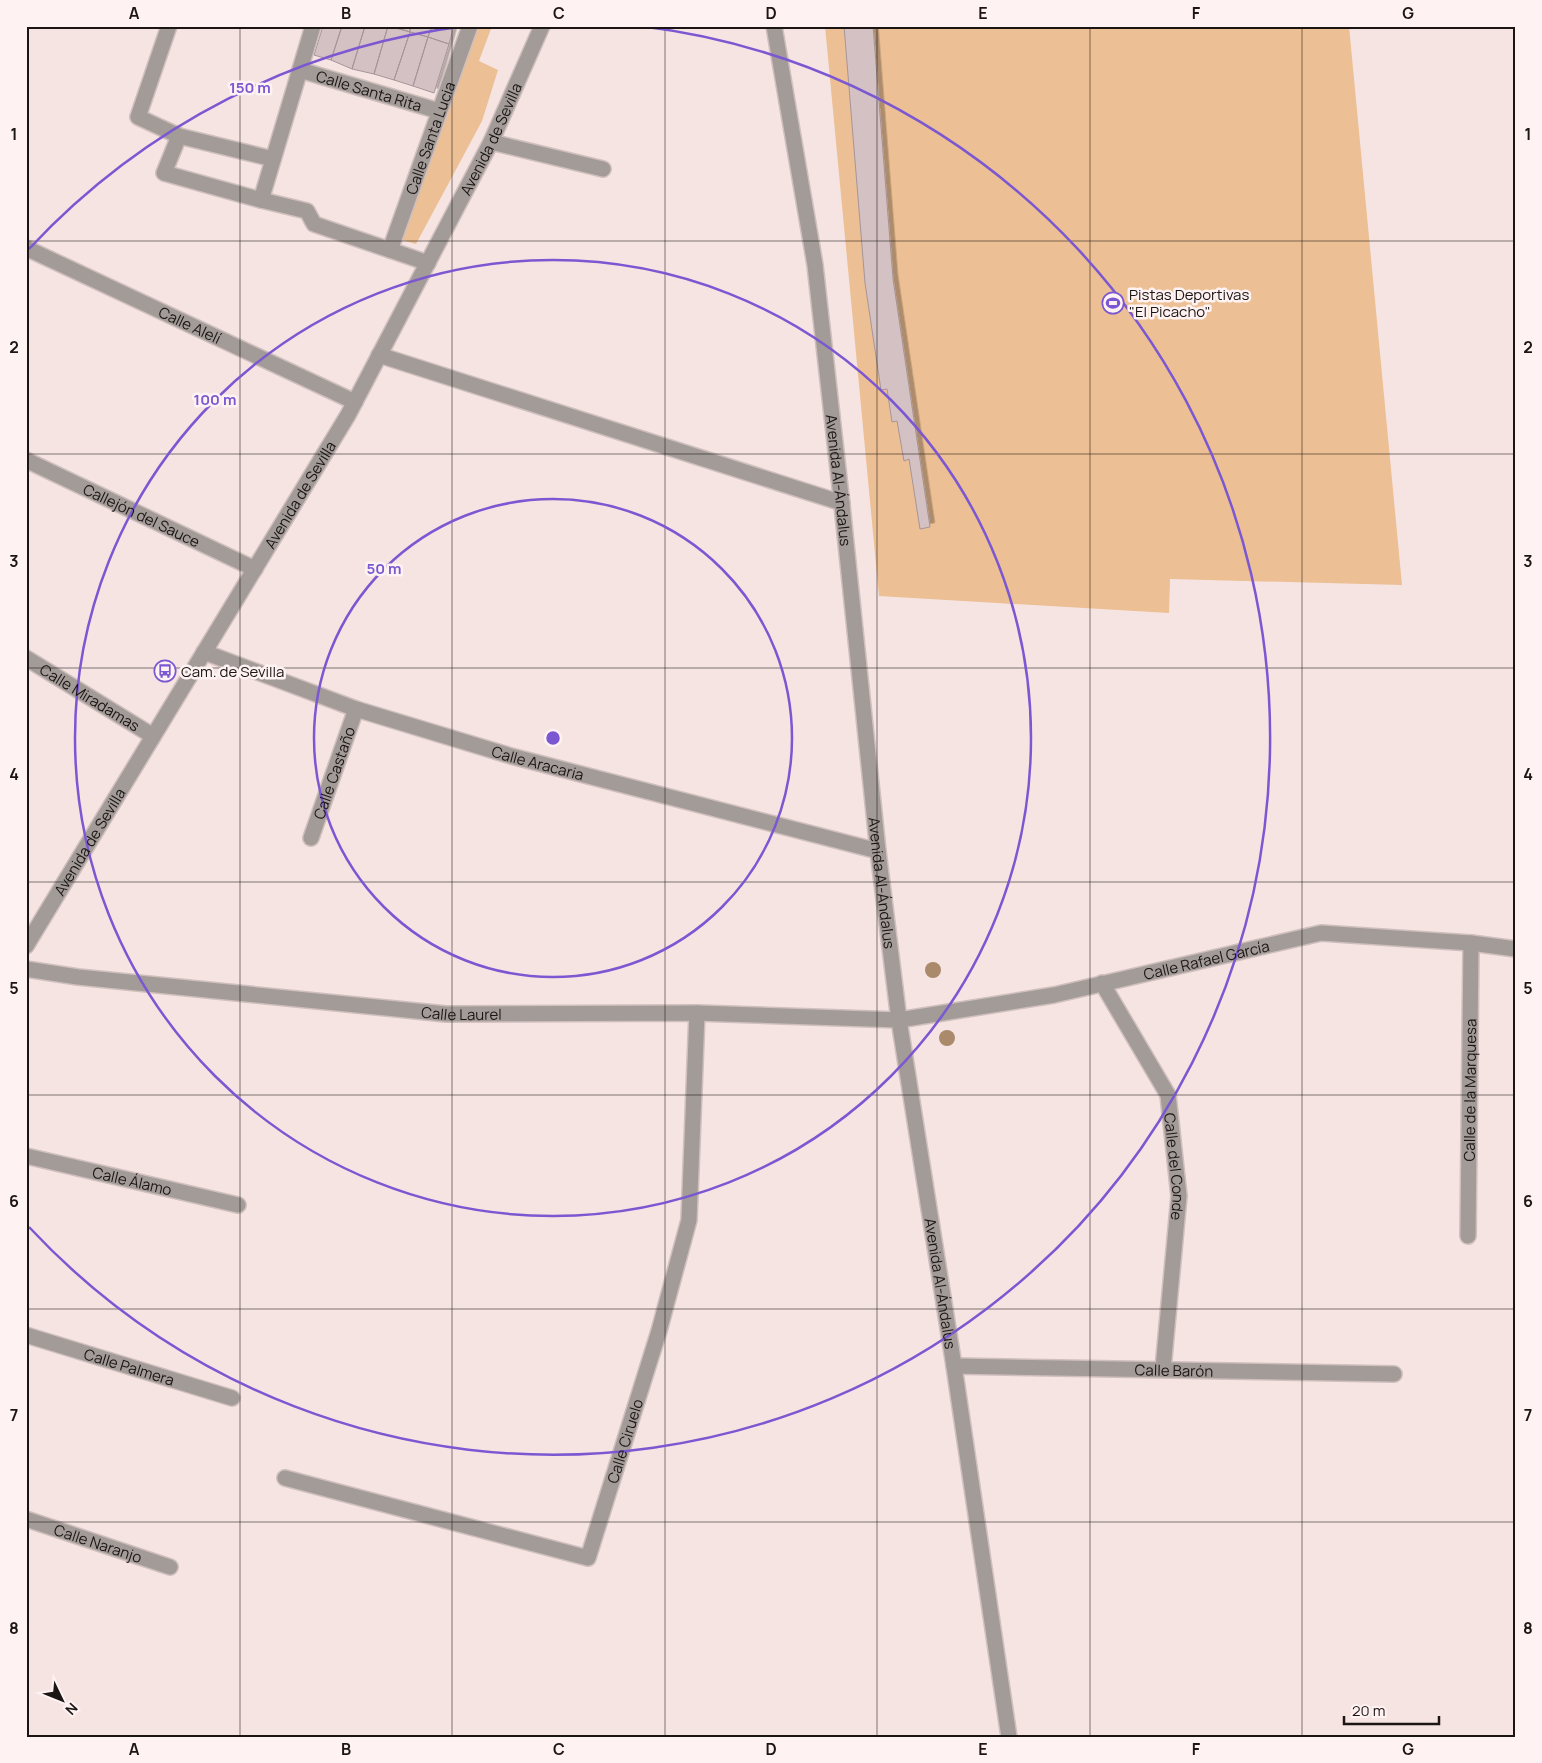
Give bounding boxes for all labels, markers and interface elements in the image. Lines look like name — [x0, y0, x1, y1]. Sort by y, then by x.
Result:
text: A — [129, 2, 140, 24]
text: B — [341, 2, 351, 24]
text: C — [553, 2, 565, 24]
text: D — [765, 2, 777, 24]
text: E — [978, 2, 988, 24]
text: F — [1192, 2, 1201, 24]
text: G — [1402, 2, 1414, 24]
street label: Calle Santa Rita — [314, 65, 424, 116]
text: 150 m — [229, 77, 271, 98]
street label: Calle Santa Lucia — [400, 79, 460, 197]
street label: Avenida de Sevilla — [455, 79, 526, 199]
text: 1 — [10, 123, 18, 145]
text: 1 — [1524, 123, 1532, 145]
place label: Pistas Deportivas "El Picacho" — [1129, 284, 1249, 322]
sports icon: Pistas Deportivas "El Picacho" — [1101, 291, 1125, 315]
street label: Calle Alelí — [155, 301, 225, 349]
text: 2 — [9, 336, 19, 358]
text: 2 — [1523, 336, 1533, 358]
text: 100 m — [194, 389, 236, 410]
street label: Avenida Al-Ándalus — [821, 413, 857, 547]
street label: Avenida de Sevilla — [259, 437, 340, 552]
street label: Callejón del Sauce — [80, 478, 204, 552]
text: 3 — [9, 550, 19, 572]
text: 3 — [1523, 550, 1533, 572]
text: 50 m — [366, 558, 402, 579]
street label: Calle Miradamas — [36, 659, 144, 736]
bus stop icon: Cam. de Sevilla — [153, 659, 177, 683]
place label: Cam. de Sevilla — [181, 661, 284, 682]
street label: Calle Castaño — [308, 723, 360, 822]
centre of rings — [544, 729, 562, 747]
street label: Calle Aracaria — [489, 740, 586, 785]
text: 4 — [9, 763, 19, 785]
text: 4 — [1523, 763, 1533, 785]
street label: Avenida de Sevilla — [49, 784, 130, 899]
street label: Avenida Al-Ándalus — [864, 816, 901, 950]
street label: Calle Rafael García — [1141, 935, 1271, 984]
text: 5 — [9, 977, 19, 999]
text: 5 — [1523, 977, 1533, 999]
street label: Calle Laurel — [420, 1001, 502, 1025]
street label: Calle de la Marquesa — [1458, 1019, 1481, 1161]
street label: Calle del Conde — [1159, 1112, 1190, 1222]
street label: Calle Álamo — [90, 1161, 174, 1200]
text: 6 — [9, 1190, 19, 1212]
text: 6 — [1523, 1190, 1533, 1212]
street label: Avenida Al-Ándalus — [920, 1216, 962, 1351]
street label: Calle Palmera — [82, 1343, 177, 1390]
street label: Calle Barón — [1135, 1359, 1213, 1381]
street label: Calle Ciruelo — [601, 1396, 648, 1486]
text: 7 — [10, 1404, 18, 1426]
text: 7 — [1524, 1404, 1532, 1426]
street label: Calle Naranjo — [51, 1519, 145, 1568]
text: 8 — [9, 1617, 19, 1639]
text: 8 — [1523, 1617, 1533, 1639]
north arrow — [38, 1676, 88, 1726]
scale bar — [1344, 1693, 1440, 1725]
text: N — [61, 1699, 82, 1719]
text: 20 m — [1352, 1700, 1385, 1721]
text: A — [129, 1738, 140, 1760]
text: B — [341, 1738, 351, 1760]
text: C — [553, 1738, 565, 1760]
text: D — [765, 1738, 777, 1760]
text: E — [978, 1738, 988, 1760]
text: F — [1192, 1738, 1201, 1760]
text: G — [1402, 1738, 1414, 1760]

